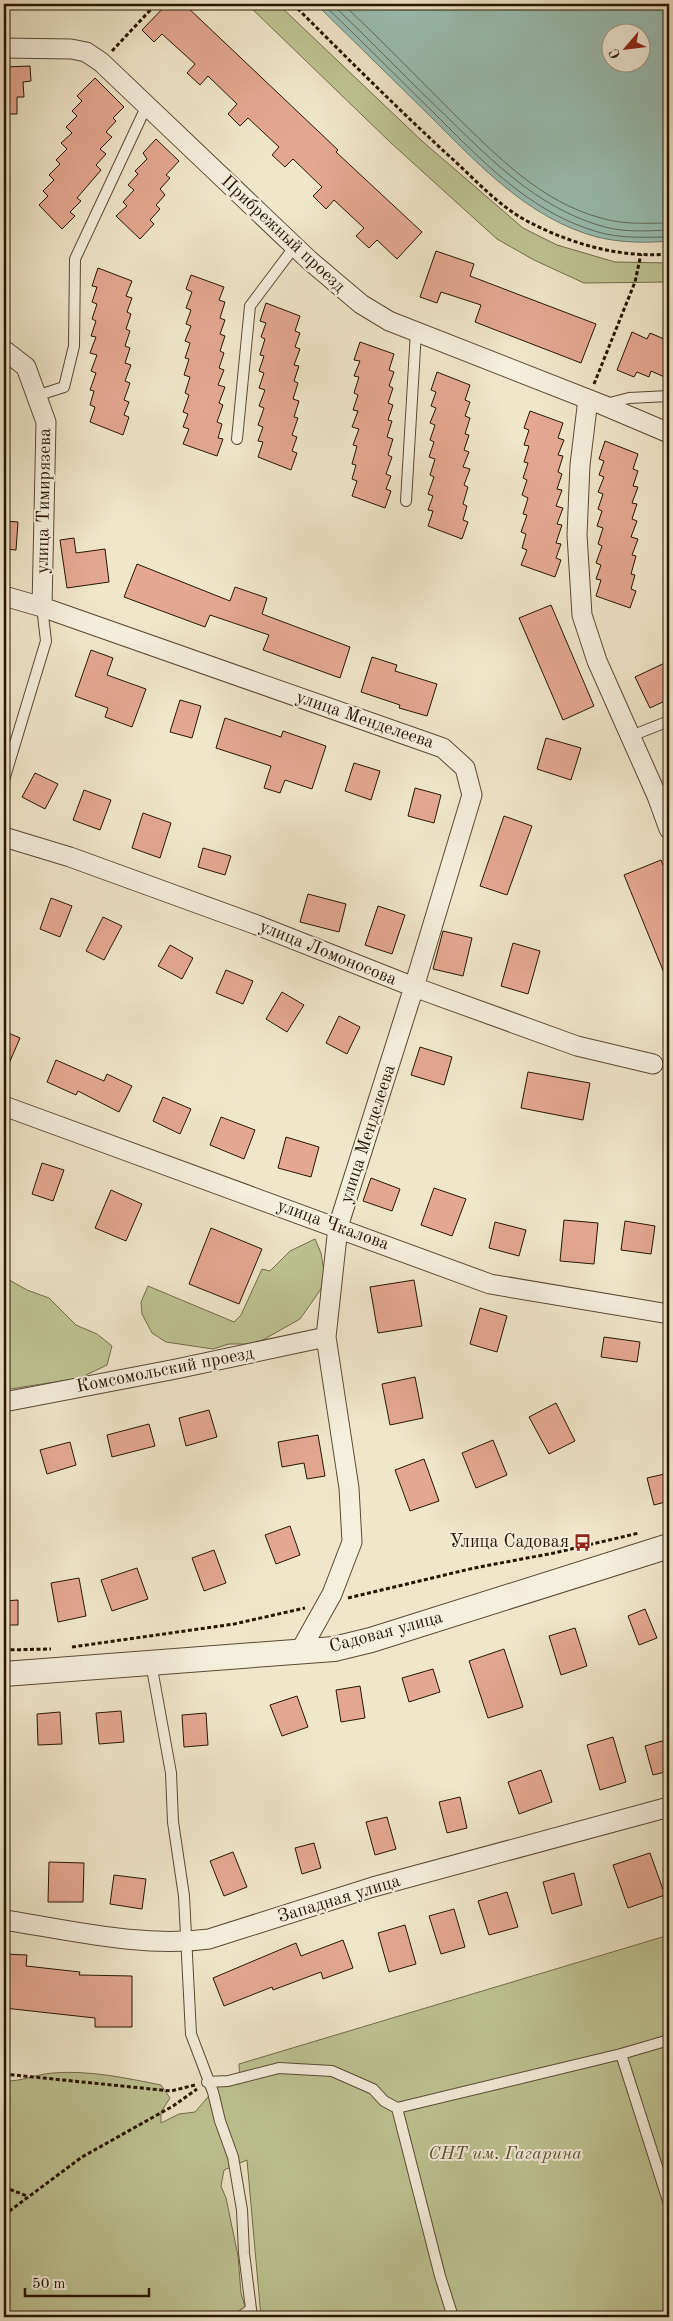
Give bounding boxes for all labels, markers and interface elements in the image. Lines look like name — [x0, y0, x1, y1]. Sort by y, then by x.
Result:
north arrow — [600, 22, 650, 72]
text: С — [607, 46, 624, 61]
street label: Прибрежный проезд — [218, 172, 349, 296]
street label: улица Тимирязева — [34, 428, 54, 574]
street label: улица Менделеева — [294, 688, 436, 752]
street label: улица Ломоносова — [257, 917, 399, 989]
street label: улица Менделеева — [337, 1062, 399, 1206]
street label: улица Чкалова — [275, 1196, 391, 1254]
street label: Комсомольский проезд — [75, 1344, 255, 1396]
bus stop icon: Улица Садовая — [573, 1532, 593, 1552]
place label: Улица Садовая — [450, 1533, 569, 1551]
street label: Садовая улица — [327, 1608, 445, 1656]
street label: Западная улица — [276, 1872, 402, 1926]
park label: СНТ им. Гагарина — [428, 2145, 582, 2163]
scale bar — [25, 2266, 149, 2298]
text: 50 m — [32, 2277, 66, 2292]

